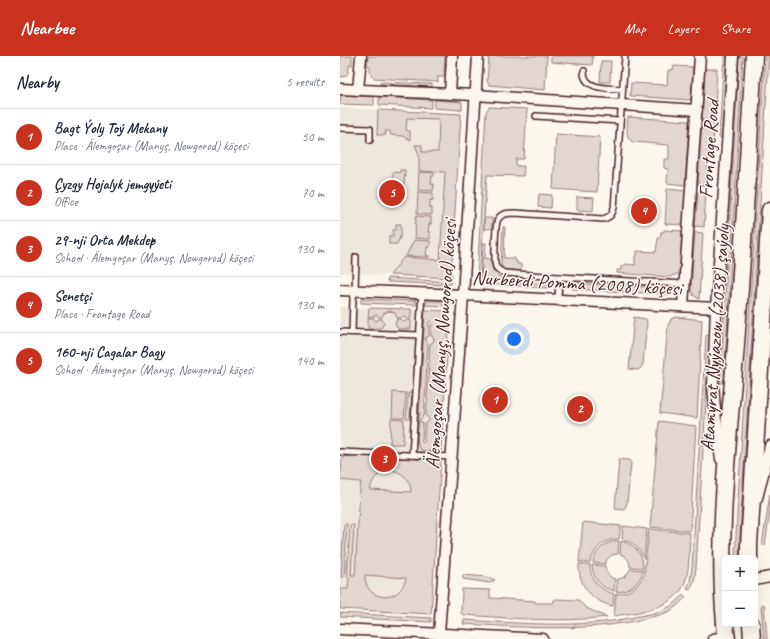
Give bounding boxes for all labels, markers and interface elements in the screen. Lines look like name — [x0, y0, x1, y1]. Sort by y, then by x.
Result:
text: Nearbee — [20, 16, 74, 40]
text: Map — [624, 20, 646, 37]
text: Layers — [668, 20, 699, 37]
text: Share — [721, 20, 750, 37]
text: Nearby — [16, 72, 59, 93]
text: 5 results — [286, 74, 324, 90]
street label: Frontage Road — [693, 96, 725, 199]
text: Bagt Ýoly Toý Mekany — [54, 119, 167, 138]
text: 1 — [26, 129, 32, 145]
text: 50 m — [302, 129, 324, 145]
text: Place · Älemgoşar (Manyş, Nowgorod) köçesi — [54, 138, 248, 154]
text: Çyzgy Hojalyk jemgyýeti — [54, 175, 171, 194]
pin: 5 — [379, 178, 405, 208]
text: 2 — [26, 185, 32, 201]
text: 70 m — [302, 185, 324, 201]
text: Office — [54, 194, 78, 210]
pin: 4 — [631, 196, 657, 226]
street label: Älemgoşar (Manyş, Nowgorod) köçesi — [420, 216, 462, 470]
street label: Atamyrat Nyýazow (2038) şaýoly — [695, 222, 735, 452]
text: 29-nji Orta Mekdep — [54, 231, 155, 250]
text: 3 — [26, 241, 32, 257]
text: 130 m — [296, 241, 324, 257]
text: School · Älemgoşar (Manyş, Nowgorod) köçesi — [54, 250, 254, 266]
street label: Nurberdi Pomma (2008) köçesi — [471, 265, 685, 301]
text: Senetçi — [54, 287, 91, 306]
text: 4 — [26, 297, 32, 313]
text: 130 m — [296, 297, 324, 313]
text: Place · Frontage Road — [54, 306, 150, 322]
your location — [504, 329, 524, 349]
text: 160-nji Cagalar Bagy — [54, 343, 164, 362]
text: 5 — [26, 353, 32, 369]
text: 140 m — [296, 353, 324, 369]
text: School · Älemgoşar (Manyş, Nowgorod) köçesi — [54, 362, 254, 378]
pin: 1 — [482, 385, 508, 415]
pin: 2 — [567, 394, 593, 424]
pin: 3 — [371, 444, 397, 474]
map controls — [722, 555, 758, 627]
button: + — [722, 555, 758, 591]
button: − — [722, 591, 758, 627]

